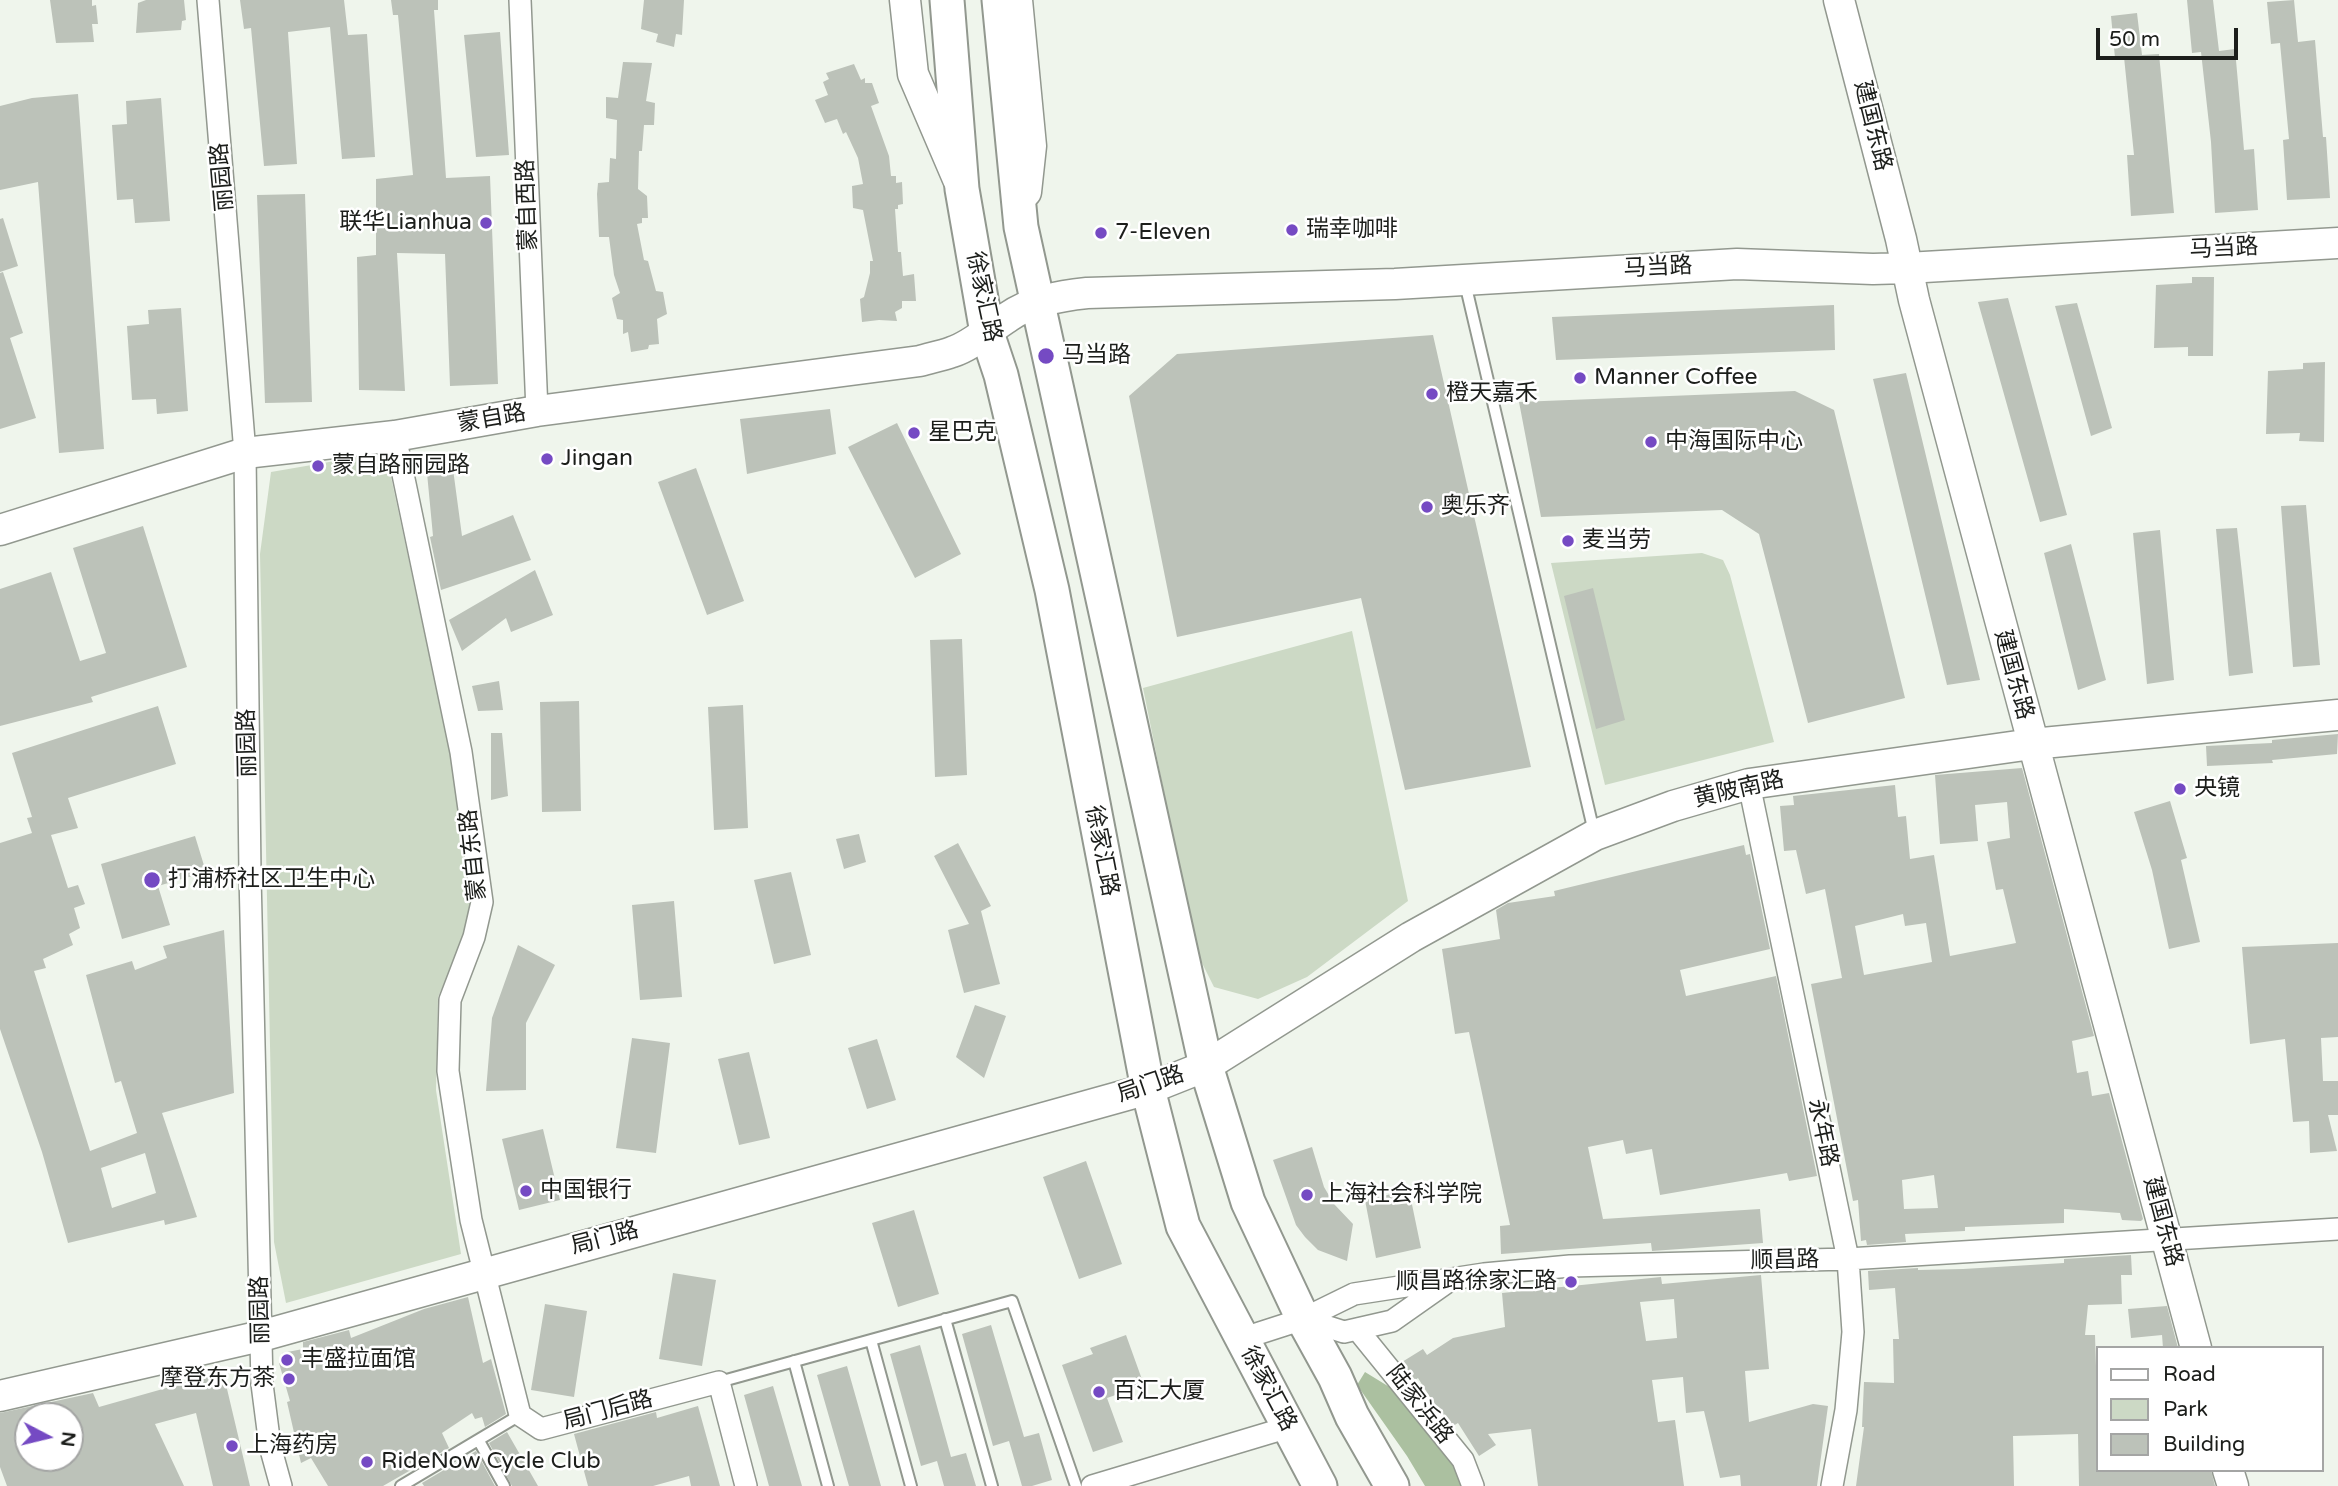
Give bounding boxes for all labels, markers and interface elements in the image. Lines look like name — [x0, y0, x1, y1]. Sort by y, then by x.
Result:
scale bar — [2100, 14, 2242, 58]
text: 50 m — [2109, 27, 2160, 52]
street label: 建国东路 — [1847, 78, 1897, 174]
street label: 丽园路 — [206, 141, 240, 213]
street label: 蒙自西路 — [513, 159, 543, 251]
place label: 联华Lianhua — [339, 209, 472, 237]
marker: 联华Lianhua — [478, 215, 494, 231]
place label: 瑞幸咖啡 — [1306, 216, 1398, 244]
place label: 7-Eleven — [1115, 219, 1211, 247]
marker: 瑞幸咖啡 — [1284, 222, 1300, 238]
marker: 7-Eleven — [1093, 225, 1109, 241]
street label: 马当路 — [2189, 233, 2259, 265]
street label: 徐家汇路 — [960, 249, 1006, 345]
street label: 马当路 — [1623, 252, 1693, 284]
place label: 马当路 — [1062, 342, 1131, 370]
marker: 马当路 — [1036, 346, 1056, 366]
place label: Manner Coffee — [1594, 364, 1758, 392]
marker: Manner Coffee — [1572, 370, 1588, 386]
place label: 橙天嘉禾 — [1446, 380, 1538, 408]
marker: 橙天嘉禾 — [1424, 386, 1440, 402]
street label: 蒙自路 — [456, 399, 528, 439]
place label: 星巴克 — [928, 419, 997, 447]
marker: 星巴克 — [906, 425, 922, 441]
place label: 中海国际中心 — [1665, 428, 1803, 456]
marker: 中海国际中心 — [1643, 434, 1659, 450]
place label: Jingan — [561, 445, 633, 473]
marker: Jingan — [539, 451, 555, 467]
place label: 蒙自路丽园路 — [332, 452, 470, 480]
marker: 蒙自路丽园路 — [310, 458, 326, 474]
place label: 奥乐齐 — [1441, 493, 1510, 521]
marker: 奥乐齐 — [1419, 499, 1435, 515]
place label: 麦当劳 — [1582, 527, 1651, 555]
marker: 麦当劳 — [1560, 533, 1576, 549]
street label: 建国东路 — [1988, 627, 2038, 723]
street label: 丽园路 — [234, 708, 262, 778]
street label: 黄陂南路 — [1691, 766, 1787, 814]
place label: 央镜 — [2194, 775, 2240, 803]
marker: 央镜 — [2172, 781, 2188, 797]
street label: 徐家汇路 — [1079, 803, 1123, 899]
street label: 蒙自东路 — [455, 808, 493, 902]
place label: 打浦桥社区卫生中心 — [168, 866, 375, 894]
marker: 打浦桥社区卫生中心 — [142, 870, 162, 890]
street label: 局门路 — [1114, 1061, 1188, 1109]
street label: 永年路 — [1801, 1096, 1843, 1170]
street label: 建国东路 — [2137, 1174, 2187, 1270]
place label: 中国银行 — [540, 1177, 632, 1205]
place label: 上海社会科学院 — [1321, 1181, 1482, 1209]
marker: 中国银行 — [518, 1183, 534, 1199]
marker: 上海社会科学院 — [1299, 1187, 1315, 1203]
street label: 局门路 — [568, 1217, 642, 1261]
street label: 顺昌路 — [1750, 1247, 1820, 1275]
place label: 顺昌路徐家汇路 — [1396, 1268, 1557, 1296]
marker: 顺昌路徐家汇路 — [1563, 1274, 1579, 1290]
street label: 丽园路 — [247, 1275, 275, 1345]
street label: 徐家汇路 — [1234, 1342, 1302, 1436]
place label: 丰盛拉面馆 — [301, 1346, 416, 1374]
legend — [2096, 1346, 2324, 1472]
marker: 丰盛拉面馆 — [279, 1352, 295, 1368]
street label: 陆家浜路 — [1380, 1360, 1458, 1450]
text: Road — [2163, 1362, 2216, 1387]
place label: 摩登东方茶 — [160, 1365, 275, 1393]
marker: 摩登东方茶 — [281, 1371, 297, 1387]
place label: 百汇大厦 — [1113, 1378, 1205, 1406]
marker: 百汇大厦 — [1091, 1384, 1107, 1400]
street label: 局门后路 — [560, 1386, 656, 1436]
text: Park — [2163, 1397, 2208, 1422]
north arrow — [14, 1402, 84, 1472]
text: N — [56, 1430, 80, 1448]
place label: 上海药房 — [246, 1432, 338, 1460]
text: Building — [2163, 1432, 2245, 1457]
marker: 上海药房 — [224, 1438, 240, 1454]
place label: RideNow Cycle Club — [381, 1448, 601, 1476]
marker: RideNow Cycle Club — [359, 1454, 375, 1470]

